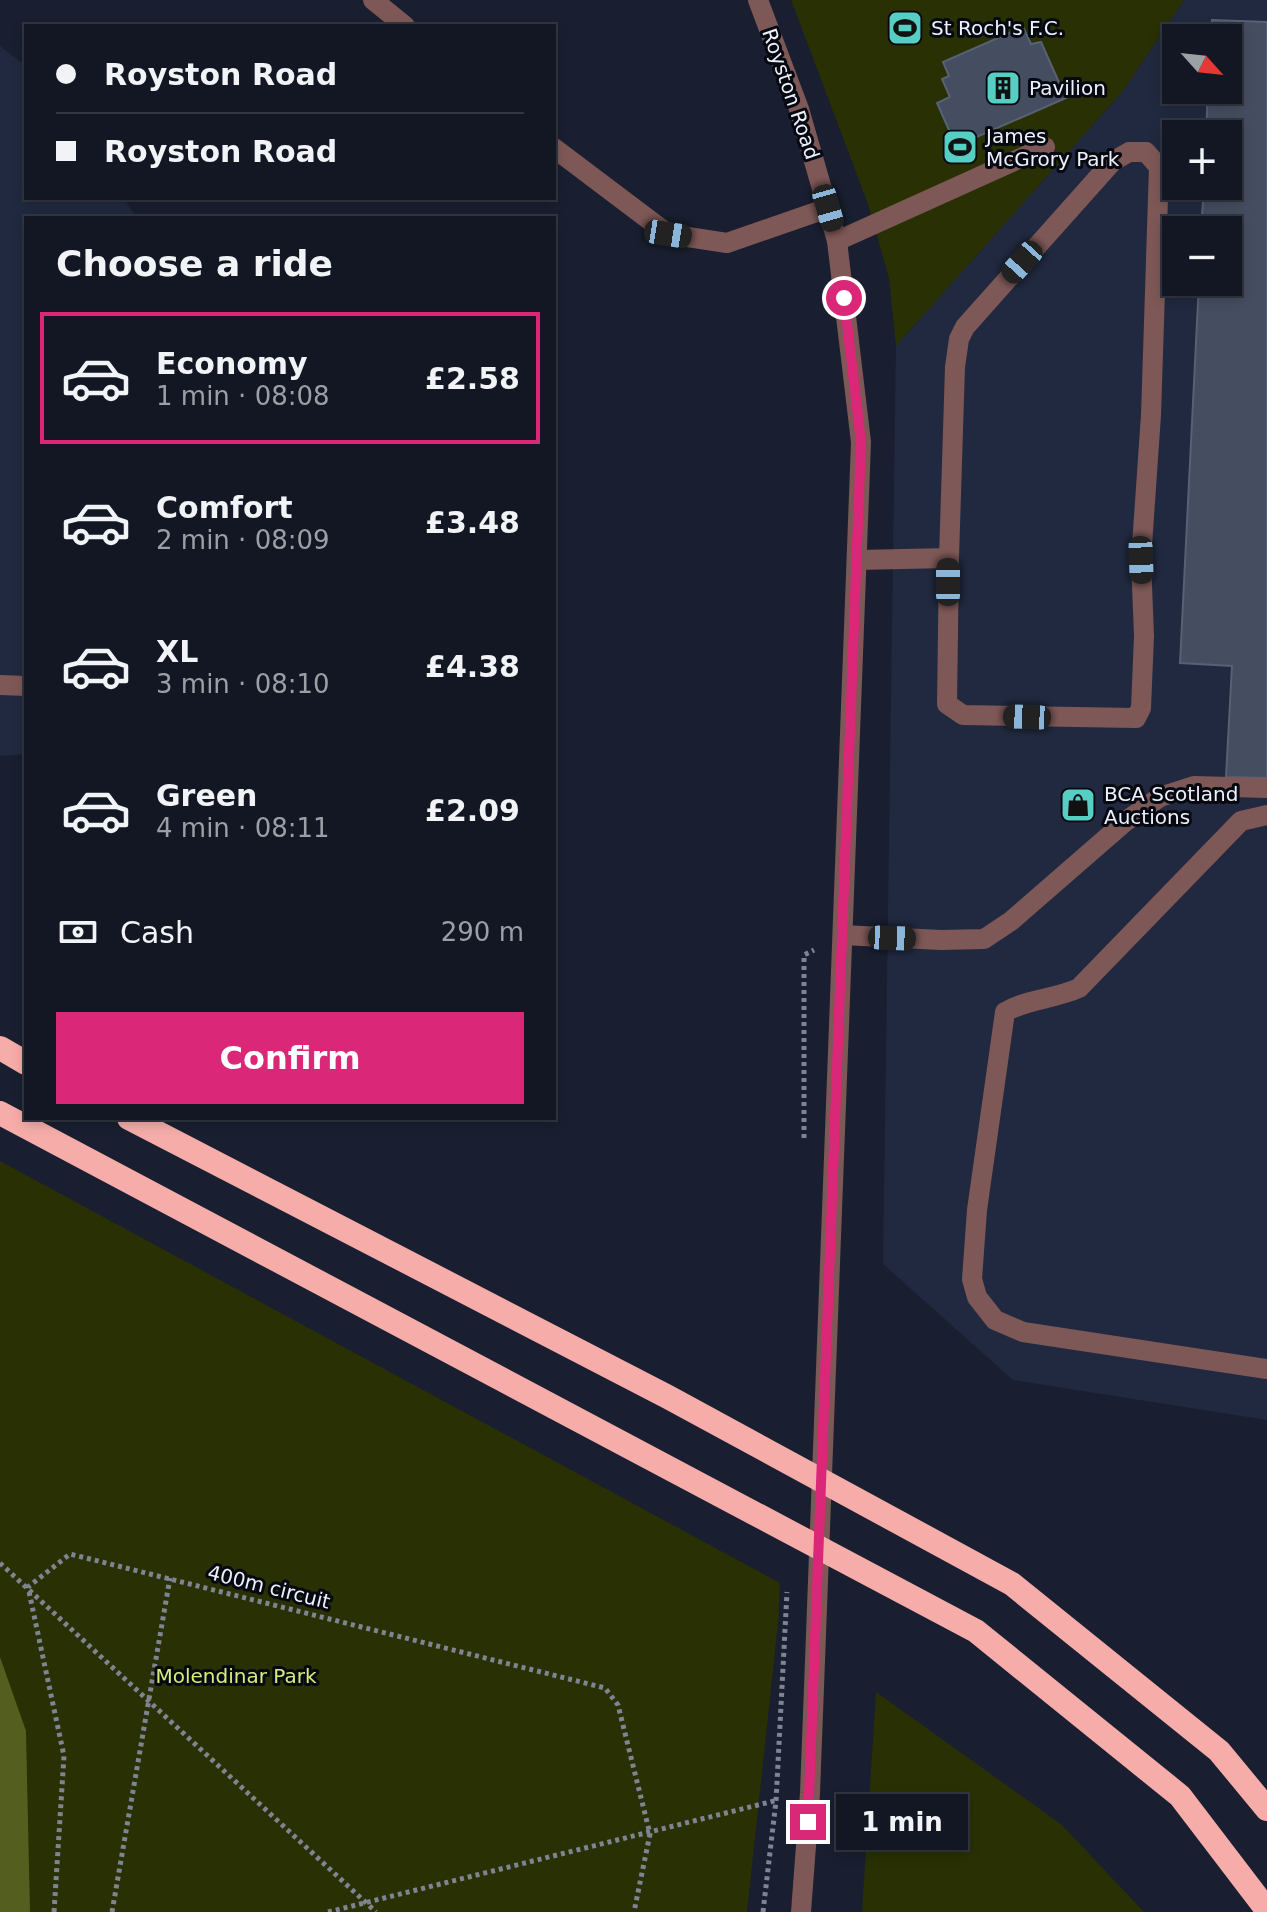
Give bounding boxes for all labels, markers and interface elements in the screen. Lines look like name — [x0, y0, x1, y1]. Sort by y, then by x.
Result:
sports icon: St Roch's F.C. — [886, 9, 924, 47]
place label: St Roch's F.C. — [931, 16, 1064, 40]
north arrow — [1162, 24, 1242, 104]
map controls — [1162, 24, 1242, 296]
street label: Royston Road — [757, 25, 825, 163]
text: Royston Road — [104, 57, 337, 92]
building icon: Pavilion — [984, 69, 1022, 107]
place label: Pavilion — [1029, 76, 1106, 100]
button: + — [1162, 120, 1242, 200]
place label: James McGrory Park — [984, 124, 1120, 171]
sports icon: James McGrory Park — [941, 128, 979, 166]
text: Royston Road — [104, 134, 337, 169]
car — [810, 182, 846, 234]
button: − — [1162, 216, 1242, 296]
car — [642, 218, 694, 250]
car — [997, 236, 1047, 288]
text: Choose a ride — [56, 243, 333, 284]
route start — [826, 280, 862, 316]
icon: car — [60, 342, 132, 414]
text: Economy — [156, 346, 308, 381]
text: £2.58 — [425, 361, 520, 396]
text: 1 min · 08:08 — [156, 381, 330, 411]
icon: car — [60, 486, 132, 558]
text: Comfort — [156, 490, 293, 525]
text: £3.48 — [425, 505, 520, 540]
text: 2 min · 08:09 — [156, 525, 330, 555]
car — [1128, 536, 1154, 584]
car — [936, 558, 960, 606]
icon: car — [60, 630, 132, 702]
text: XL — [156, 634, 198, 669]
text: £4.38 — [425, 649, 520, 684]
text: 3 min · 08:10 — [156, 669, 330, 699]
car — [1003, 704, 1051, 730]
icon: car — [60, 774, 132, 846]
text: Green — [156, 778, 257, 813]
place label: BCA Scotland Auctions — [1104, 782, 1238, 829]
shop icon: BCA Scotland Auctions — [1059, 786, 1097, 824]
text: £2.09 — [425, 793, 520, 828]
text: 4 min · 08:11 — [156, 813, 330, 843]
icon: cash — [56, 910, 100, 954]
text: Cash — [120, 915, 194, 950]
text: 290 m — [441, 917, 524, 947]
car — [868, 925, 916, 951]
button: Confirm — [56, 1012, 524, 1104]
street label: 400m circuit — [205, 1560, 333, 1614]
park label: Molendinar Park — [155, 1664, 317, 1688]
callout: 1 min — [836, 1794, 968, 1850]
route end — [790, 1804, 826, 1840]
text: 1 min — [861, 1807, 943, 1837]

